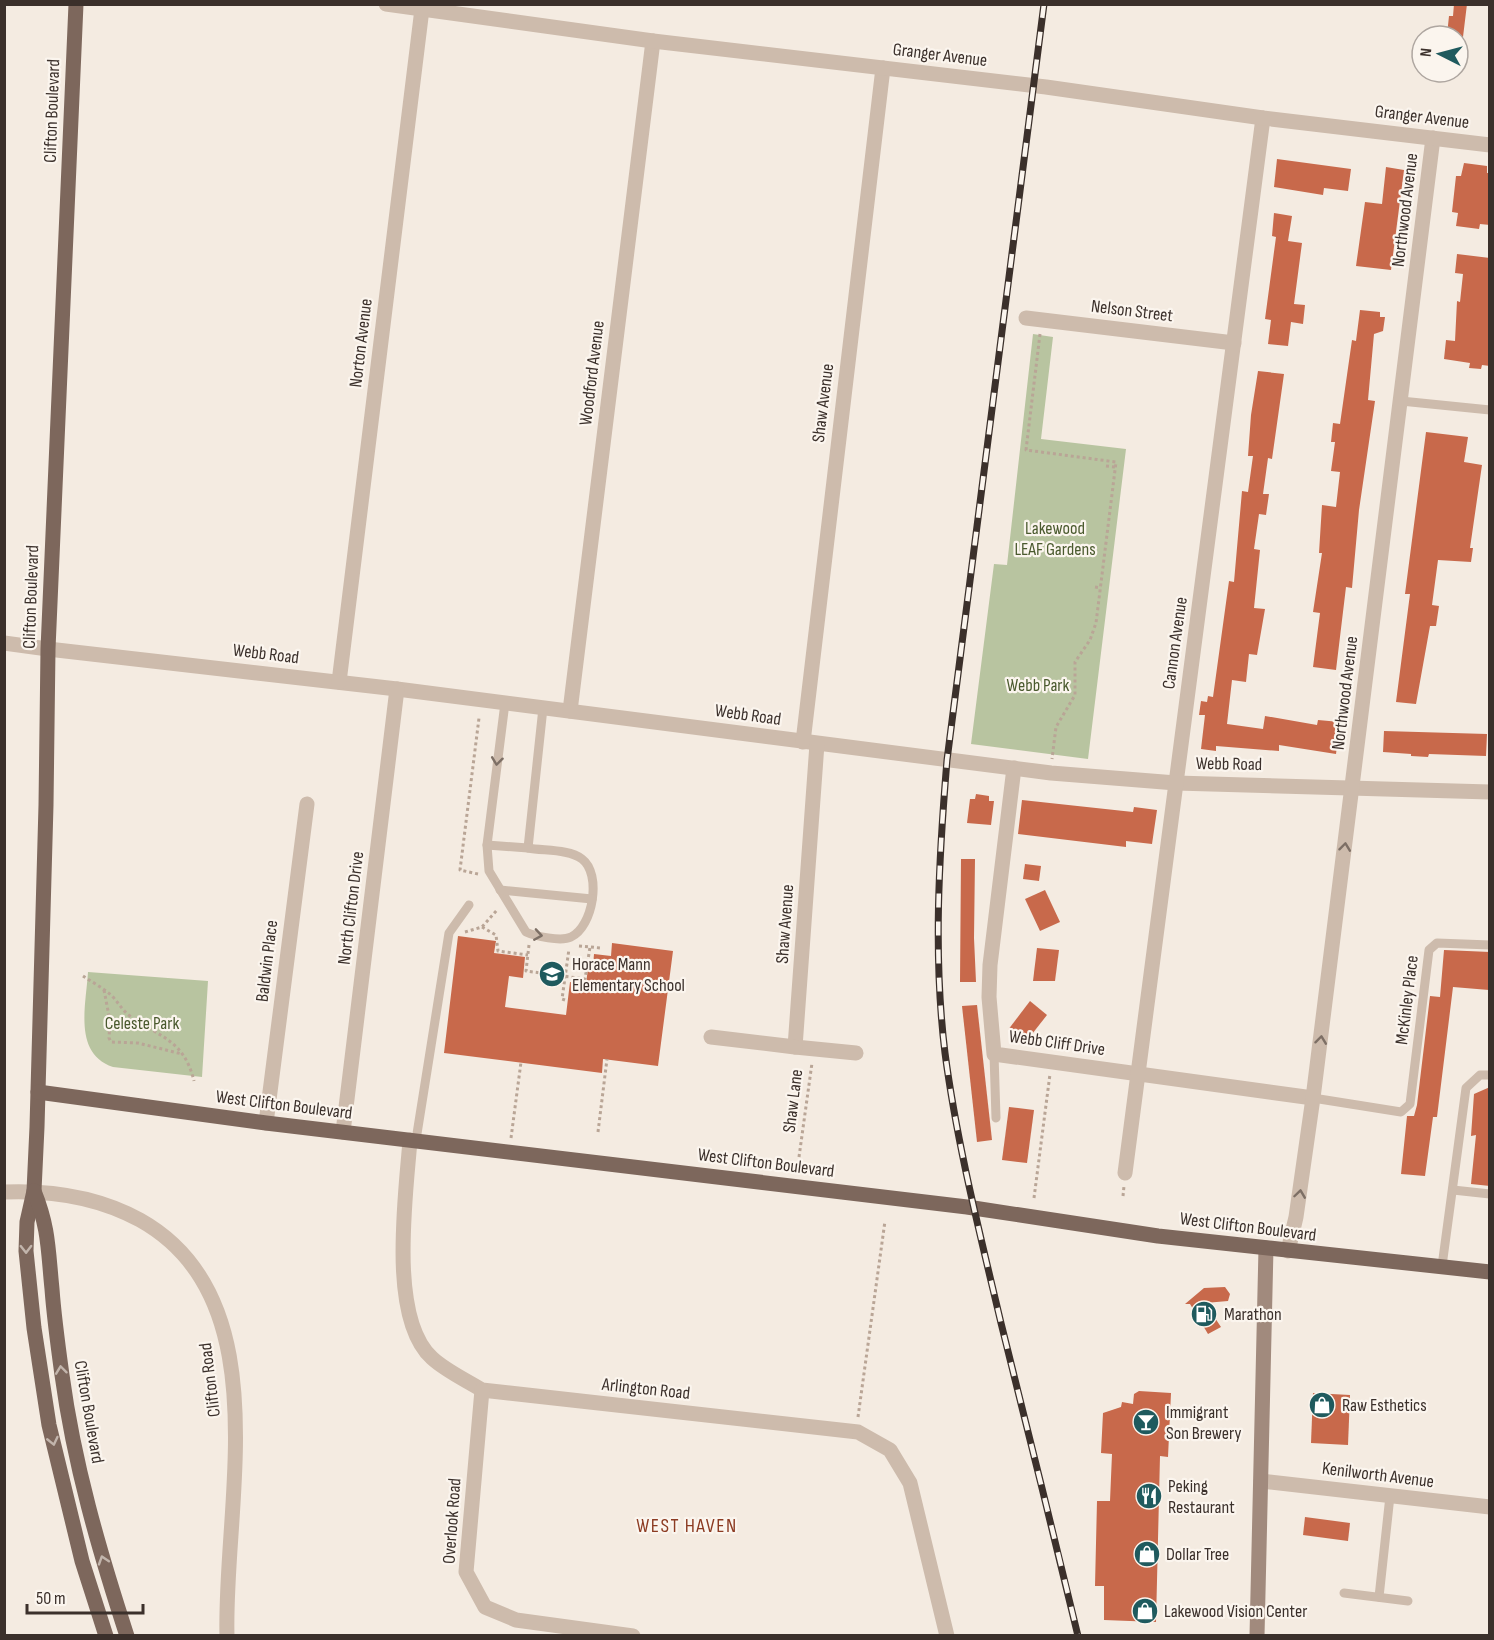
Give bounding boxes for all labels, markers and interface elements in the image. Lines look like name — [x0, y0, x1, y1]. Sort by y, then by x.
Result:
north arrow — [1410, 24, 1470, 84]
street label: Granger Avenue — [892, 39, 988, 71]
text: N — [1417, 47, 1436, 58]
street label: Clifton Boulevard — [40, 59, 64, 163]
street label: Granger Avenue — [1374, 101, 1470, 133]
street label: Northwood Avenue — [1388, 152, 1422, 268]
street label: Nelson Street — [1090, 296, 1175, 326]
street label: Norton Avenue — [345, 297, 377, 389]
street label: Woodford Avenue — [575, 319, 609, 427]
street label: Shaw Avenue — [808, 362, 838, 444]
park label: Lakewood LEAF Gardens — [1014, 518, 1096, 560]
street label: Clifton Boulevard — [19, 545, 43, 649]
street label: Cannon Avenue — [1158, 596, 1192, 690]
street label: Northwood Avenue — [1328, 635, 1362, 751]
street label: Webb Road — [232, 640, 300, 668]
park label: Webb Park — [1007, 675, 1070, 696]
street label: Webb Road — [714, 700, 782, 730]
street label: Webb Road — [1196, 753, 1262, 775]
one-way arrow — [492, 757, 504, 766]
one-way arrow — [1338, 842, 1351, 851]
street label: North Clifton Drive — [334, 850, 368, 966]
street label: Shaw Avenue — [772, 884, 798, 964]
street label: Baldwin Place — [252, 919, 282, 1003]
one-way arrow — [533, 928, 543, 941]
place label: Horace Mann Elementary School — [572, 954, 685, 996]
street label: McKinley Place — [1391, 954, 1423, 1046]
school or university icon: Horace Mann Elementary School — [537, 959, 567, 989]
park label: Celeste Park — [105, 1013, 179, 1034]
street label: Webb Cliff Drive — [1008, 1026, 1106, 1060]
one-way arrow — [1314, 1036, 1326, 1045]
street label: Shaw Lane — [779, 1068, 807, 1134]
street label: West Clifton Boulevard — [215, 1086, 353, 1124]
street label: West Clifton Boulevard — [697, 1144, 835, 1182]
one-way arrow — [1293, 1189, 1305, 1199]
street label: West Clifton Boulevard — [1179, 1208, 1317, 1246]
one-way arrow — [20, 1244, 33, 1253]
fuel station icon: Marathon — [1189, 1299, 1219, 1329]
place label: Marathon — [1224, 1304, 1282, 1325]
street label: Clifton Road — [195, 1342, 225, 1418]
street label: Clifton Boulevard — [70, 1359, 108, 1465]
one-way arrow — [56, 1365, 68, 1374]
street label: Arlington Road — [600, 1374, 691, 1404]
shop icon: Raw Esthetics — [1307, 1390, 1337, 1420]
place label: Raw Esthetics — [1342, 1395, 1427, 1416]
place label: Immigrant Son Brewery — [1166, 1402, 1241, 1444]
bar icon: Immigrant Son Brewery — [1131, 1407, 1161, 1437]
one-way arrow — [46, 1436, 59, 1446]
street label: Kenilworth Avenue — [1321, 1458, 1435, 1492]
place label: Peking Restaurant — [1168, 1476, 1235, 1518]
street label: Overlook Road — [439, 1477, 465, 1565]
restaurant icon: Peking Restaurant — [1134, 1481, 1164, 1511]
district label: WEST HAVEN — [636, 1514, 738, 1538]
shop icon: Dollar Tree — [1132, 1539, 1162, 1569]
place label: Dollar Tree — [1166, 1544, 1229, 1565]
one-way arrow — [97, 1555, 110, 1566]
scale bar — [27, 1577, 142, 1615]
text: 50 m — [36, 1588, 66, 1609]
shop icon: Lakewood Vision Center — [1130, 1596, 1160, 1626]
place label: Lakewood Vision Center — [1164, 1601, 1307, 1622]

